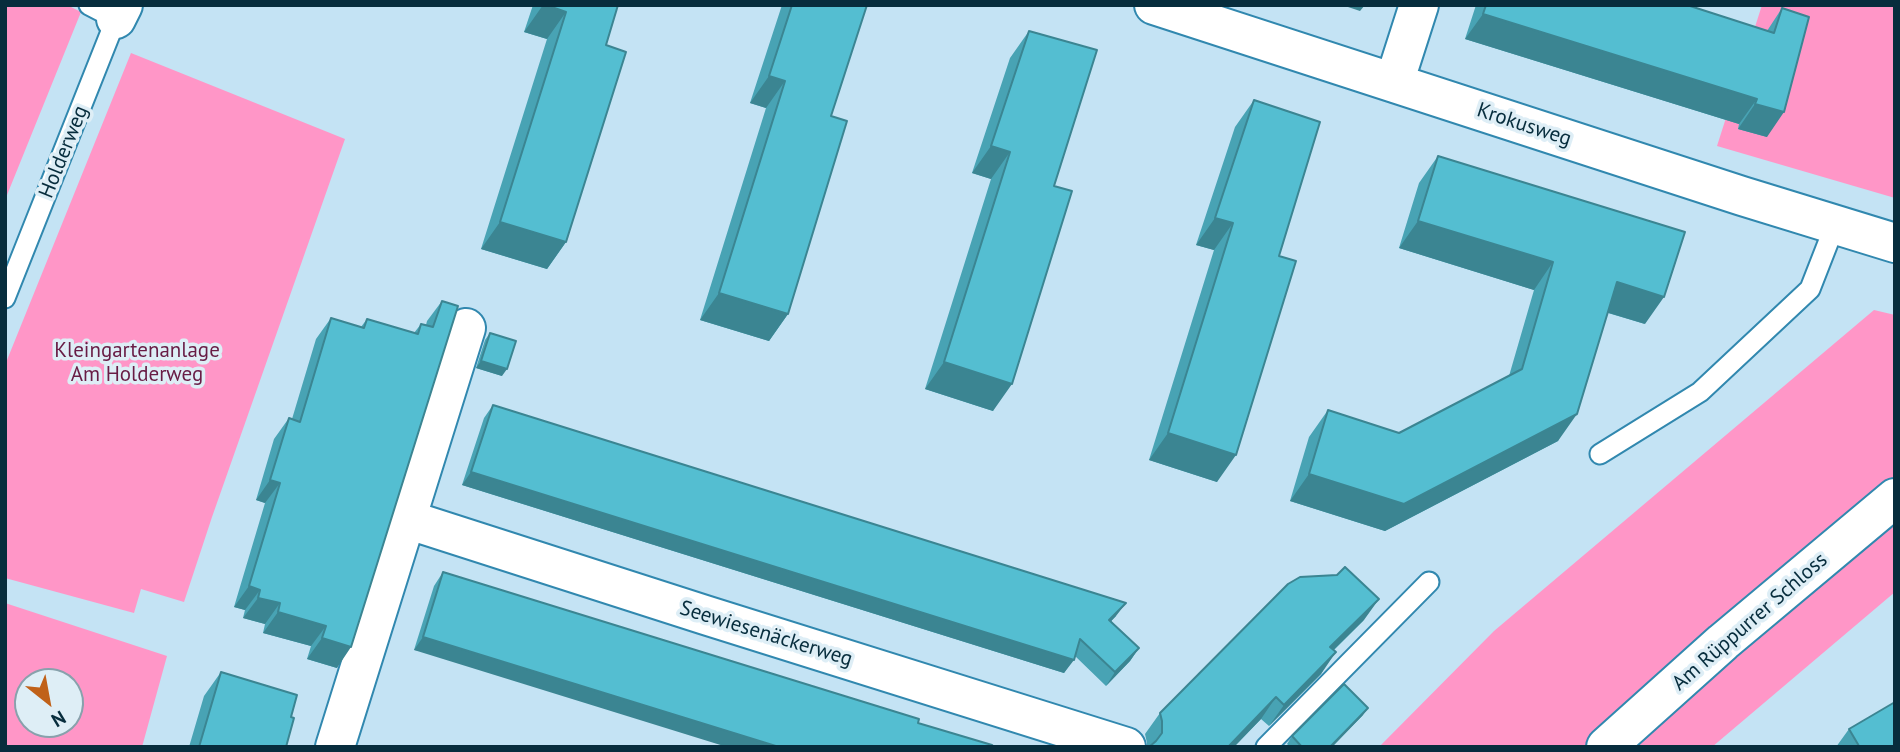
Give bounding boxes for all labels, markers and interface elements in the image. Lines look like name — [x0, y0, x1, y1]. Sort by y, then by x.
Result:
street label: Krokusweg — [1474, 98, 1574, 152]
street label: Holderweg — [34, 102, 94, 202]
park label: Kleingartenanlage Am Holderweg — [54, 338, 220, 388]
street label: Am Rüppurrer Schloss — [1667, 548, 1833, 696]
street label: Seewiesenäckerweg — [677, 596, 855, 672]
north arrow — [14, 668, 84, 738]
text: N — [47, 706, 70, 733]

